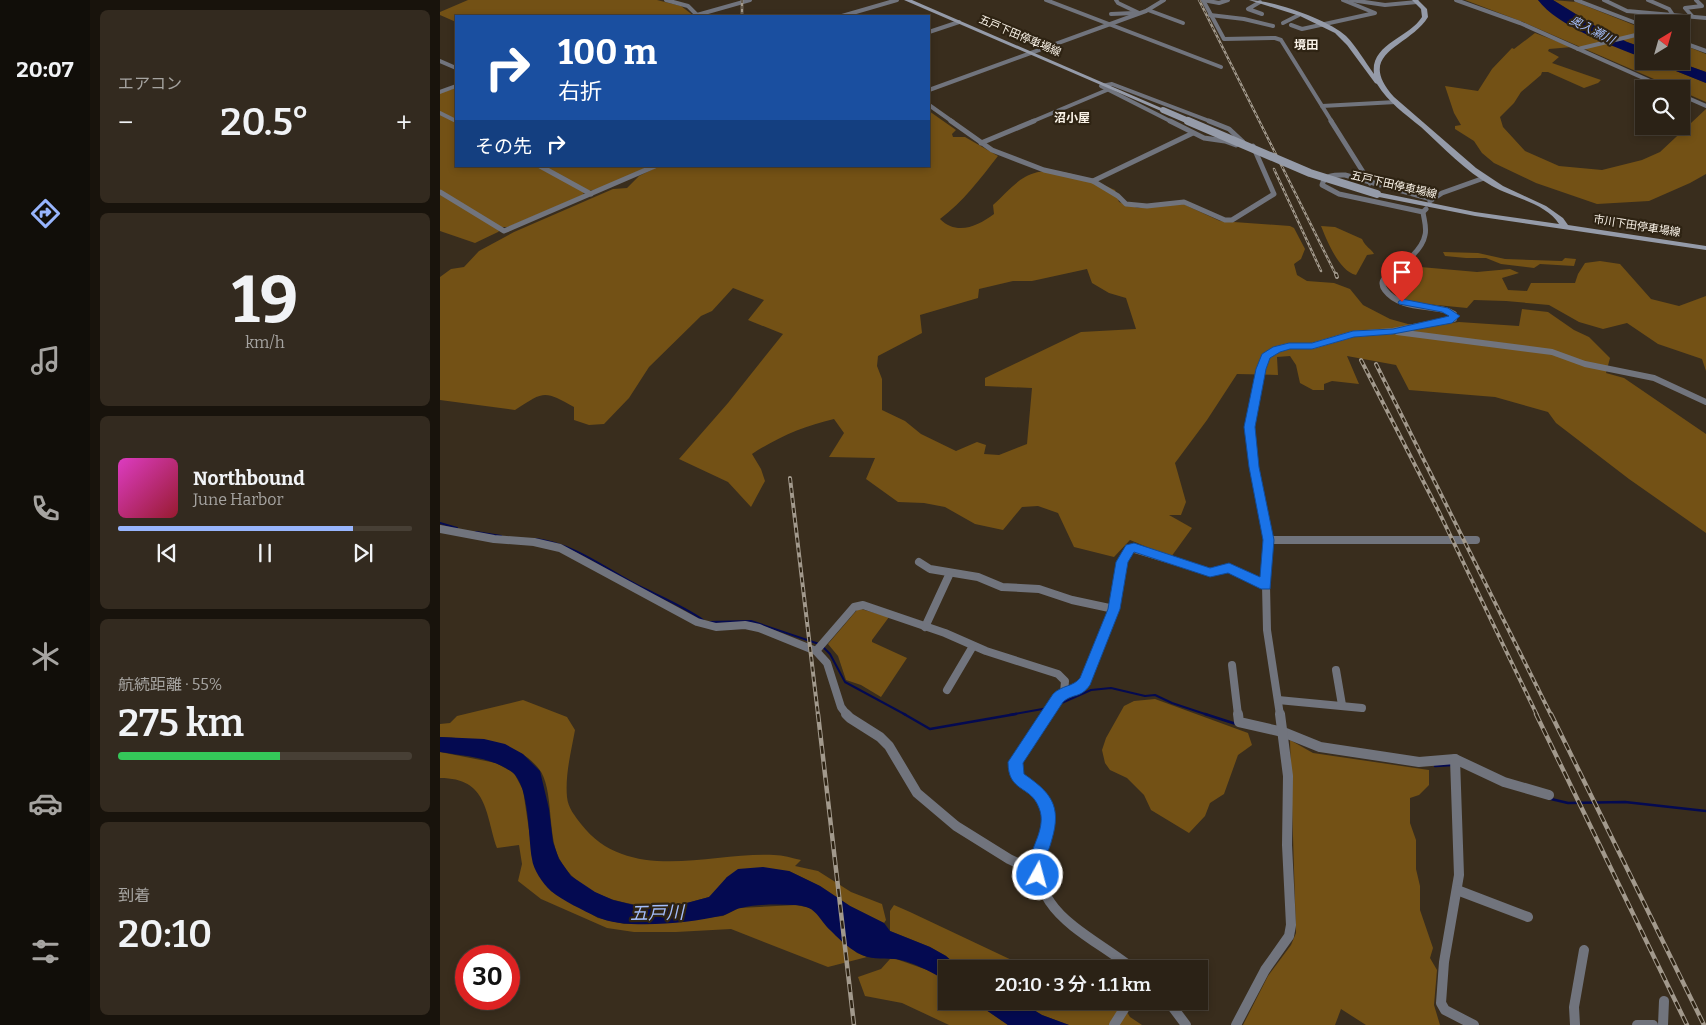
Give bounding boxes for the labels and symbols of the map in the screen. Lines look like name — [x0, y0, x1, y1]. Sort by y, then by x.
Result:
street label: 五戸下田停車場線 — [977, 13, 1063, 59]
water label: 奥入瀬川 — [1567, 13, 1618, 48]
north arrow — [1635, 15, 1690, 70]
district label: 境田 — [1294, 38, 1318, 52]
district label: 沼小屋 — [1054, 111, 1090, 125]
street label: 五戸下田停車場線 — [1350, 169, 1438, 201]
street label: 市川下田停車場線 — [1593, 213, 1681, 239]
pin — [1381, 251, 1423, 302]
position arrow — [1011, 848, 1063, 900]
water label: 五戸川 — [630, 901, 686, 924]
speed limit sign: 30 — [455, 945, 520, 1010]

